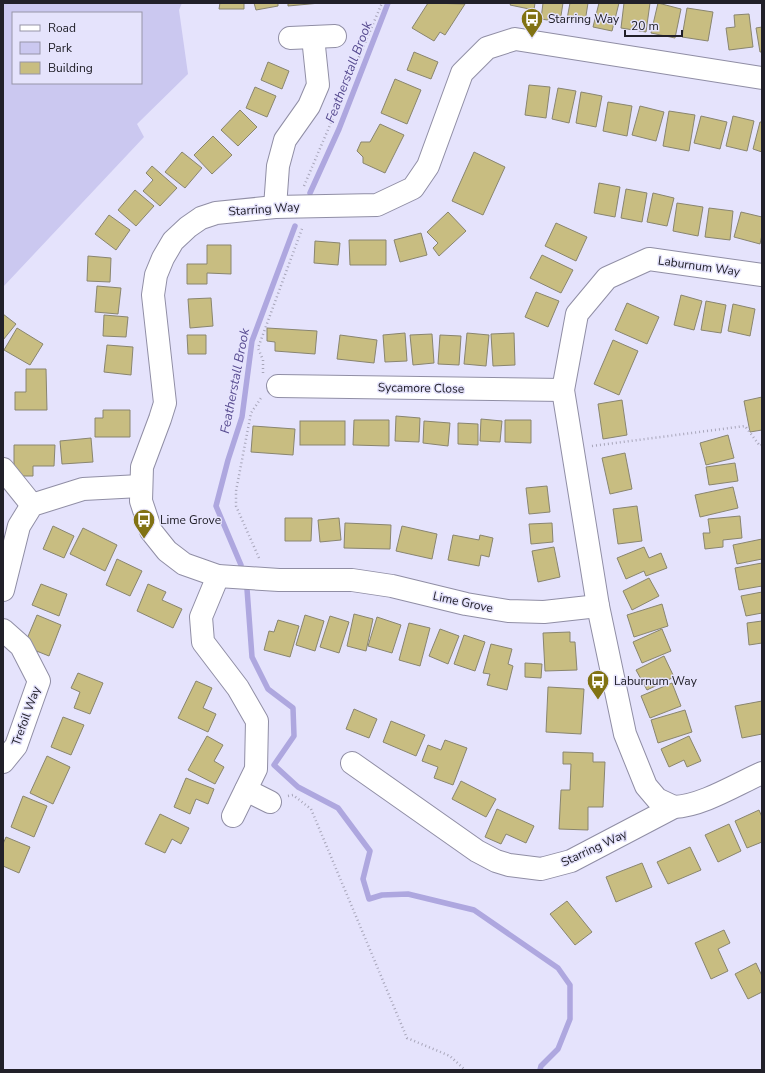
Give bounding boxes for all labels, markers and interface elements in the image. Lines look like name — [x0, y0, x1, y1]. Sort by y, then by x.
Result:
bus stop icon: Starring Way — [519, 6, 545, 39]
place label: Starring Way — [548, 11, 620, 27]
legend — [12, 12, 142, 84]
scale bar — [625, 12, 682, 38]
water label: Featherstall Brook — [321, 18, 377, 125]
text: 20 m — [631, 18, 659, 34]
text: Road — [48, 20, 76, 36]
text: Park — [48, 40, 73, 56]
text: Building — [48, 60, 93, 76]
street label: Starring Way — [228, 198, 301, 219]
street label: Laburnum Way — [657, 252, 742, 280]
water label: Featherstall Brook — [216, 326, 254, 435]
street label: Sycamore Close — [378, 379, 464, 397]
bus stop icon: Lime Grove — [131, 507, 157, 540]
place label: Lime Grove — [160, 512, 221, 528]
street label: Lime Grove — [431, 588, 495, 616]
bus stop icon: Laburnum Way — [585, 668, 611, 701]
place label: Laburnum Way — [614, 673, 698, 689]
street label: Trefoil Way — [8, 683, 44, 748]
street label: Starring Way — [558, 825, 630, 870]

